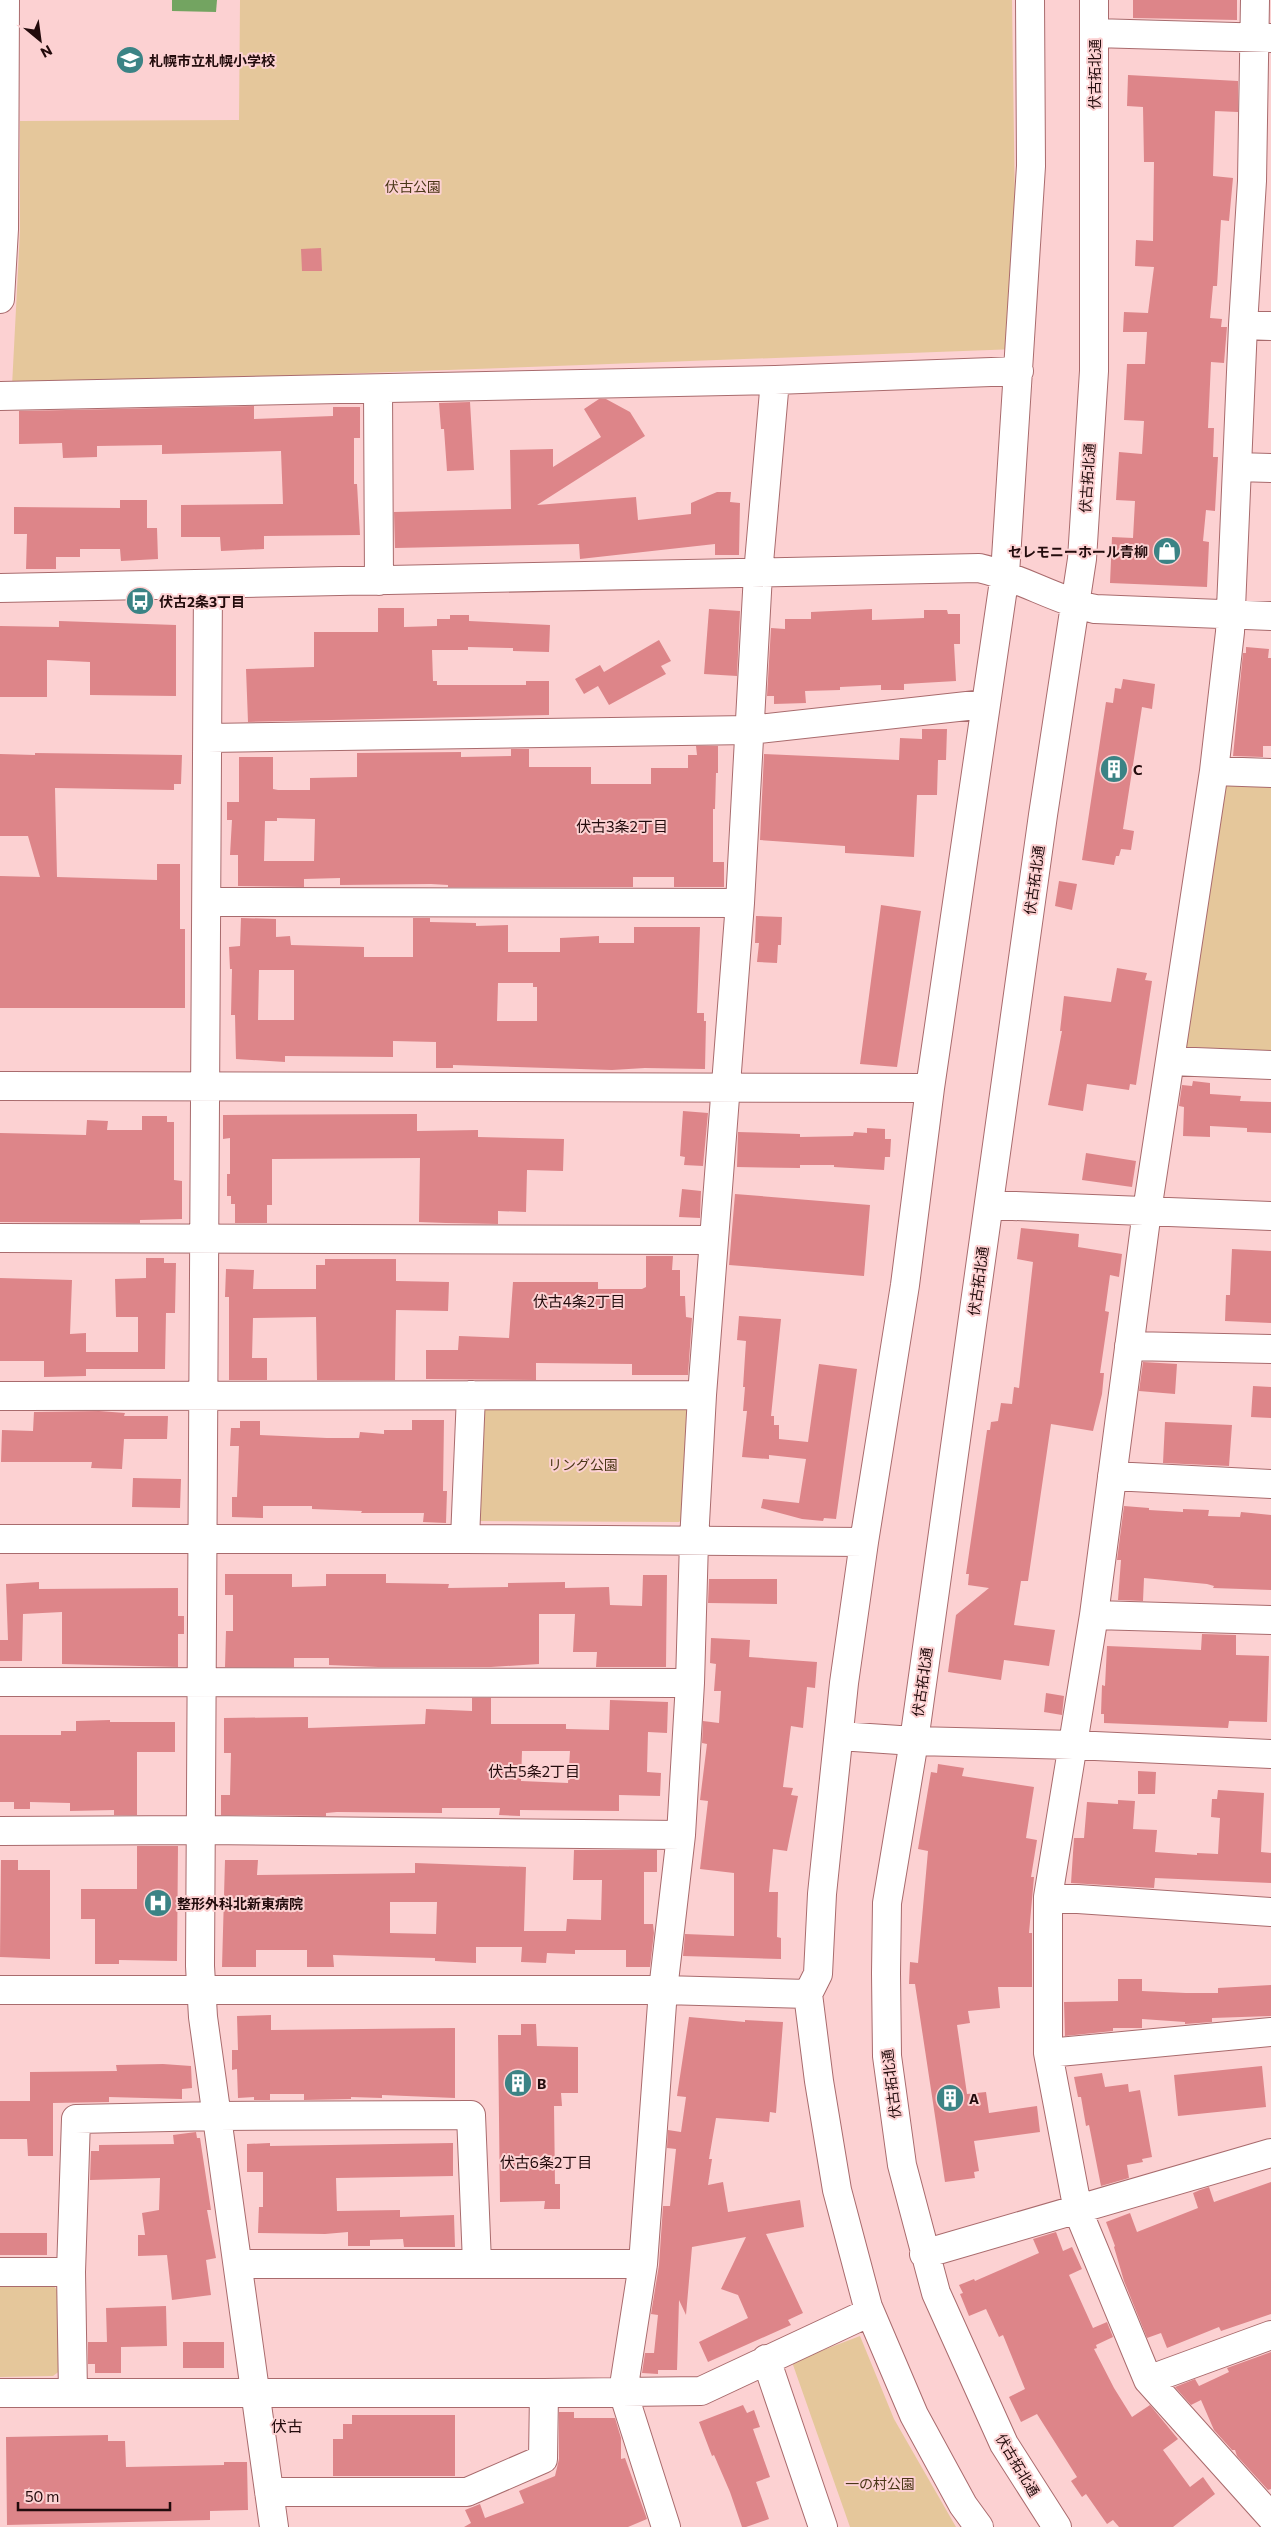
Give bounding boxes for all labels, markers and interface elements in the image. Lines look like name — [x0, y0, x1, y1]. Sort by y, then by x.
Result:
north arrow — [15, 15, 65, 65]
street label: 伏古拓北通 — [1086, 39, 1103, 109]
text: N — [38, 42, 55, 62]
school or university icon: 札幌市立札幌小学校 — [115, 45, 145, 75]
place label: 札幌市立札幌小学校 — [149, 52, 275, 69]
park label: 伏古公園 — [385, 178, 441, 195]
street label: 伏古拓北通 — [1076, 442, 1098, 514]
shop icon: セレモニーホール青柳 — [1152, 536, 1182, 566]
place label: セレモニーホール青柳 — [1008, 543, 1148, 560]
bus stop icon: 伏古2条3丁目 — [125, 586, 155, 616]
place label: 伏古2条3丁目 — [159, 593, 245, 610]
building icon: C — [1099, 754, 1129, 784]
place label: C — [1133, 761, 1143, 778]
district label: 伏古3条2丁目 — [576, 817, 668, 835]
street label: 伏古拓北通 — [1021, 844, 1047, 916]
street label: 伏古拓北通 — [965, 1245, 991, 1317]
district label: 伏古4条2丁目 — [533, 1292, 625, 1310]
park label: リング公園 — [548, 1456, 618, 1473]
street label: 伏古拓北通 — [909, 1646, 935, 1718]
district label: 伏古5条2丁目 — [488, 1762, 580, 1780]
hospital icon: 整形外科北新東病院 — [143, 1888, 173, 1918]
place label: 整形外科北新東病院 — [177, 1895, 303, 1912]
street label: 伏古拓北通 — [878, 2048, 904, 2120]
building icon: B — [503, 2068, 533, 2098]
place label: B — [537, 2075, 546, 2092]
building icon: A — [935, 2083, 965, 2113]
place label: A — [969, 2090, 979, 2107]
district label: 伏古6条2丁目 — [500, 2153, 592, 2171]
district label: 伏古 — [271, 2416, 303, 2435]
street label: 伏古拓北通 — [993, 2431, 1043, 2499]
park label: 一の村公園 — [845, 2475, 915, 2492]
scale bar — [18, 2480, 170, 2512]
text: 50 m — [25, 2487, 59, 2505]

